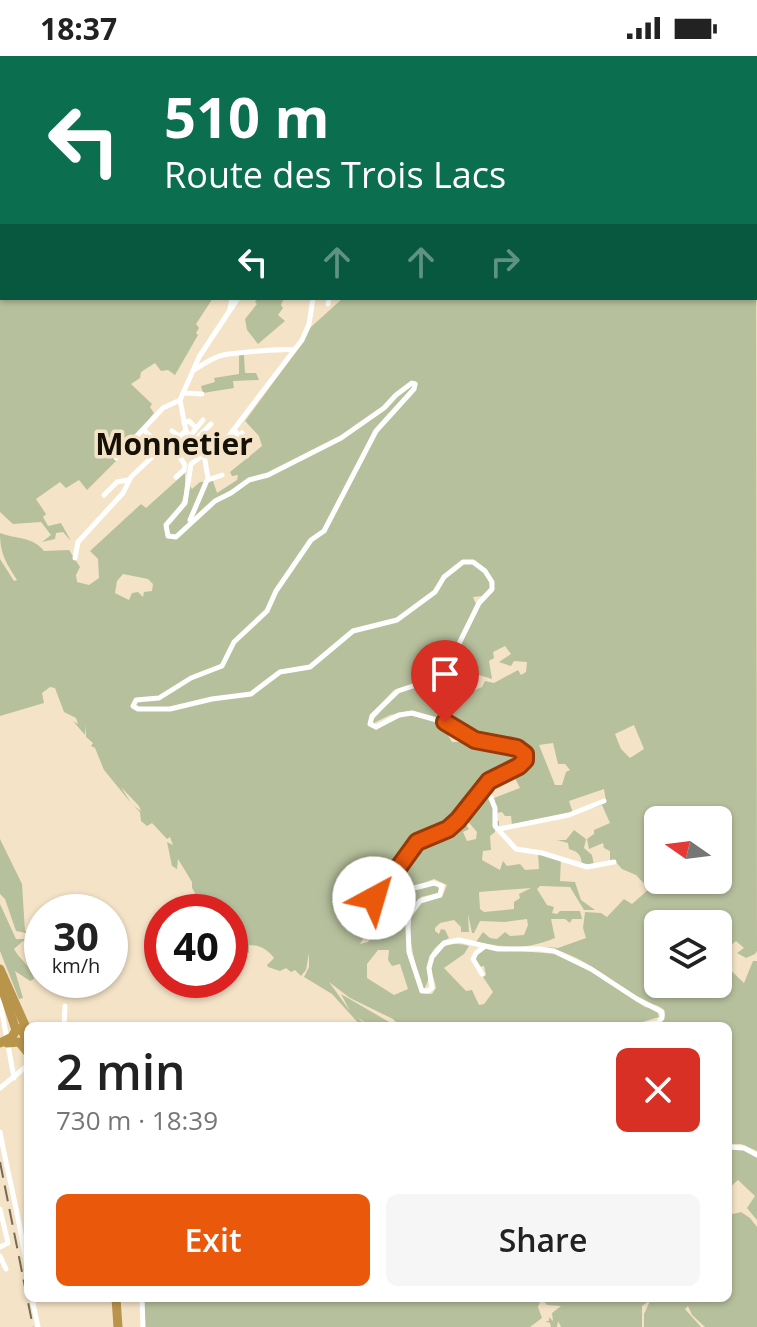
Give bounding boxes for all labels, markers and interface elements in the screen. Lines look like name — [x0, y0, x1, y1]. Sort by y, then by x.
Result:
text: 18:37 — [40, 8, 117, 49]
text: 510 m — [164, 78, 330, 154]
icon: left — [32, 88, 136, 192]
text: Route des Trois Lacs — [164, 150, 506, 199]
icon: left — [231, 240, 275, 284]
icon: ahead — [315, 240, 359, 284]
icon: ahead — [399, 240, 443, 284]
icon: right — [483, 240, 527, 284]
district label: Monnetier — [95, 423, 253, 464]
pin — [411, 640, 479, 722]
icon: arrive — [423, 652, 467, 696]
north arrow — [644, 806, 732, 894]
map controls — [644, 806, 732, 998]
position arrow — [332, 856, 416, 940]
speed limit sign: 40 — [144, 894, 248, 998]
text: 30 — [53, 908, 99, 963]
button: layers — [644, 910, 732, 998]
text: km/h — [52, 952, 100, 979]
text: 2 min — [56, 1039, 186, 1104]
button: close — [616, 1048, 700, 1132]
text: 730 m · 18:39 — [56, 1102, 218, 1138]
button: Exit — [56, 1194, 370, 1286]
button: Share — [386, 1194, 700, 1286]

